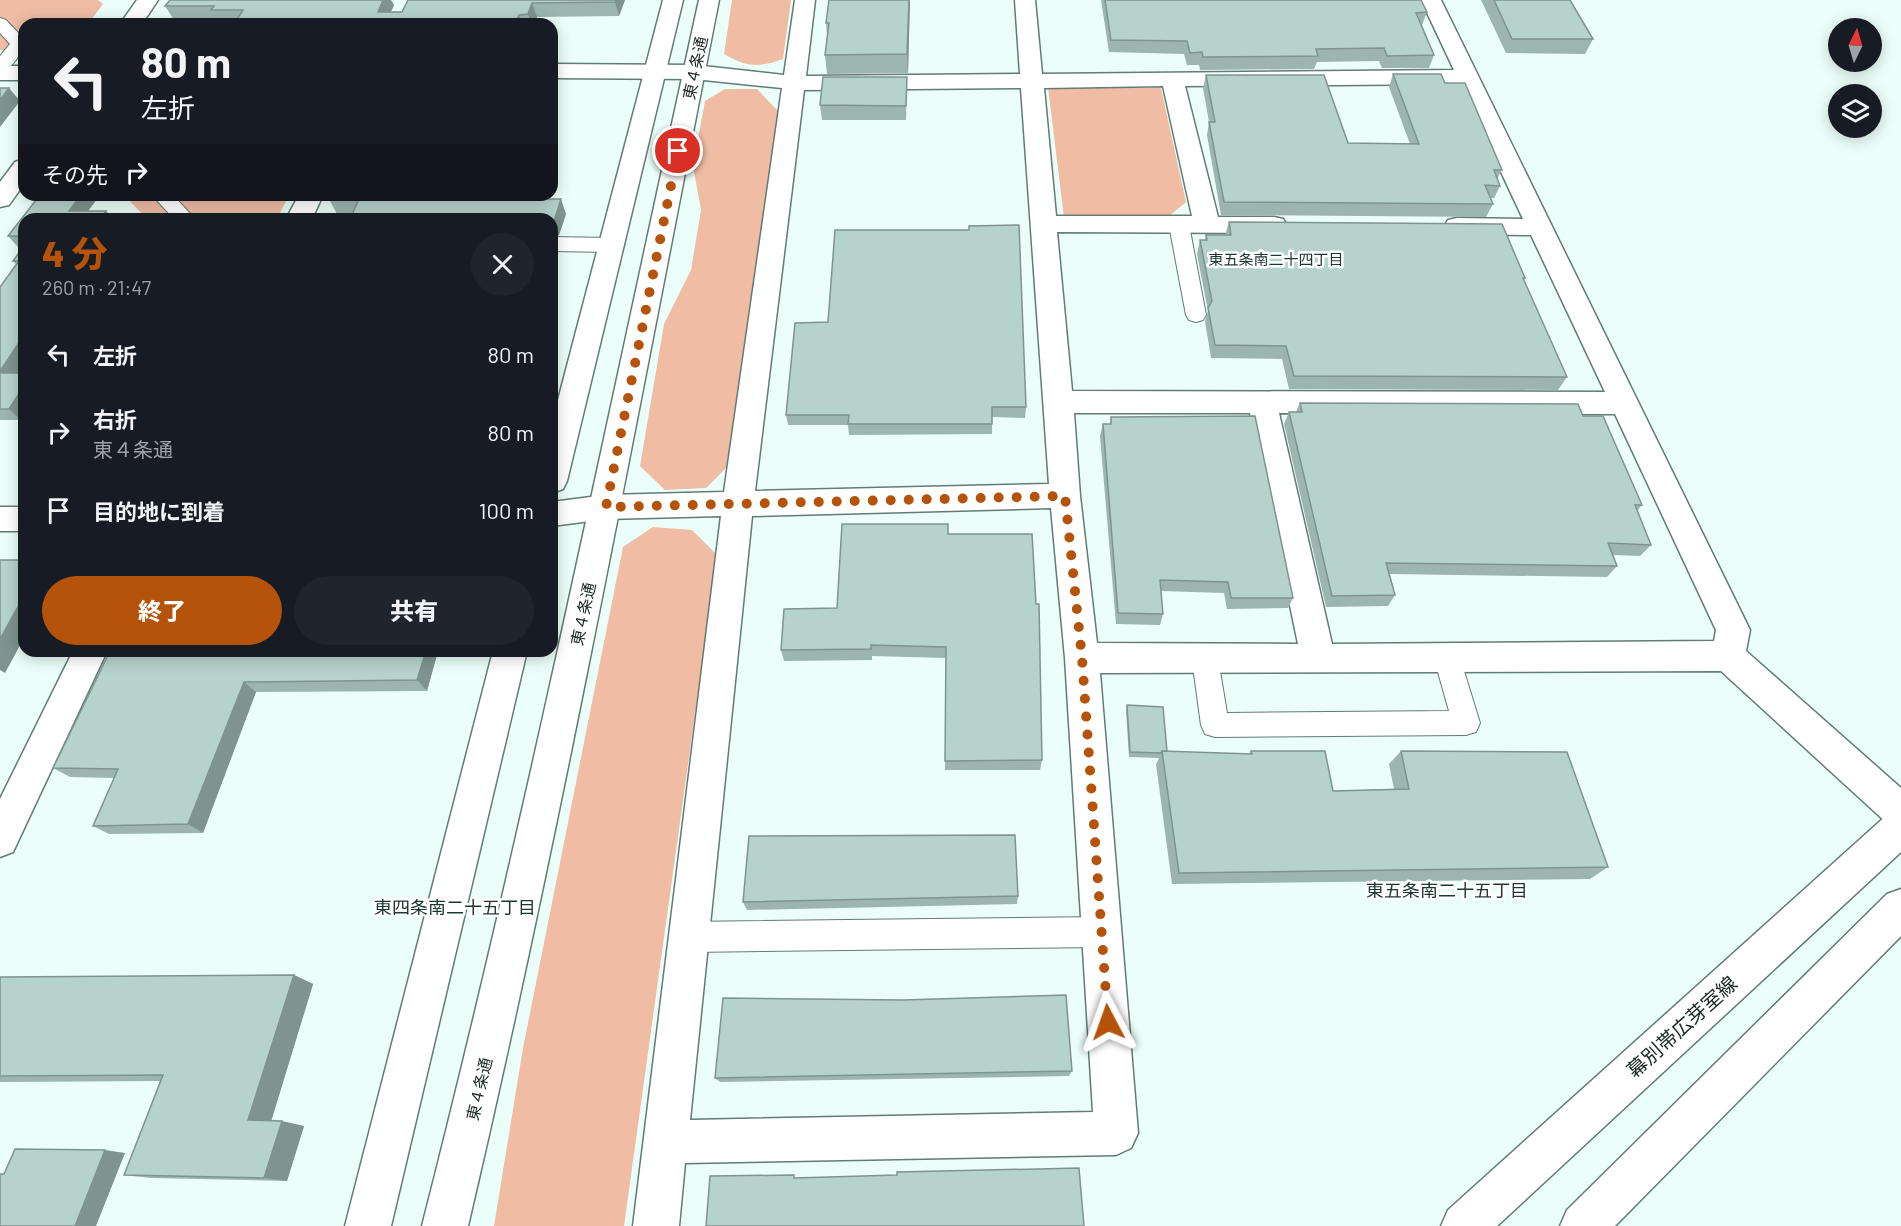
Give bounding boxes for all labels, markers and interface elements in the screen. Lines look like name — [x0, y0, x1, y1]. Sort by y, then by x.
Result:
north arrow — [1828, 18, 1882, 72]
map controls — [1828, 18, 1882, 138]
street label: 東４条通 — [679, 35, 710, 101]
text: 80 m — [141, 36, 231, 86]
icon: left — [42, 42, 120, 120]
button: layers — [1828, 84, 1882, 138]
text: 左折 — [141, 91, 195, 123]
pin — [652, 125, 703, 176]
icon: arrive — [661, 134, 694, 167]
icon: right — [120, 156, 153, 189]
text: その先 — [42, 161, 108, 187]
text: 4 分 — [42, 231, 108, 274]
button: close — [471, 233, 534, 296]
district label: 東五条南二十四丁目 — [1208, 250, 1344, 268]
text: 260 m · 21:47 — [42, 275, 151, 299]
icon: left — [42, 338, 75, 371]
text: 80 m — [488, 341, 534, 367]
text: 左折 — [93, 342, 137, 368]
text: 右折 — [93, 406, 137, 432]
icon: right — [42, 416, 75, 449]
text: 80 m — [488, 419, 534, 445]
text: 東４条通 — [93, 437, 173, 461]
icon: arrive — [42, 494, 75, 527]
text: 100 m — [479, 497, 534, 523]
text: 目的地に到着 — [93, 498, 225, 524]
button: 終了 — [42, 576, 282, 645]
button: 共有 — [294, 576, 534, 645]
street label: 東４条通 — [567, 581, 598, 647]
district label: 東五条南二十五丁目 — [1366, 879, 1528, 901]
district label: 東四条南二十五丁目 — [374, 896, 536, 918]
street label: 幕別帯広芽室線 — [1621, 970, 1741, 1082]
position arrow — [1076, 990, 1140, 1054]
street label: 東４条通 — [462, 1056, 495, 1122]

